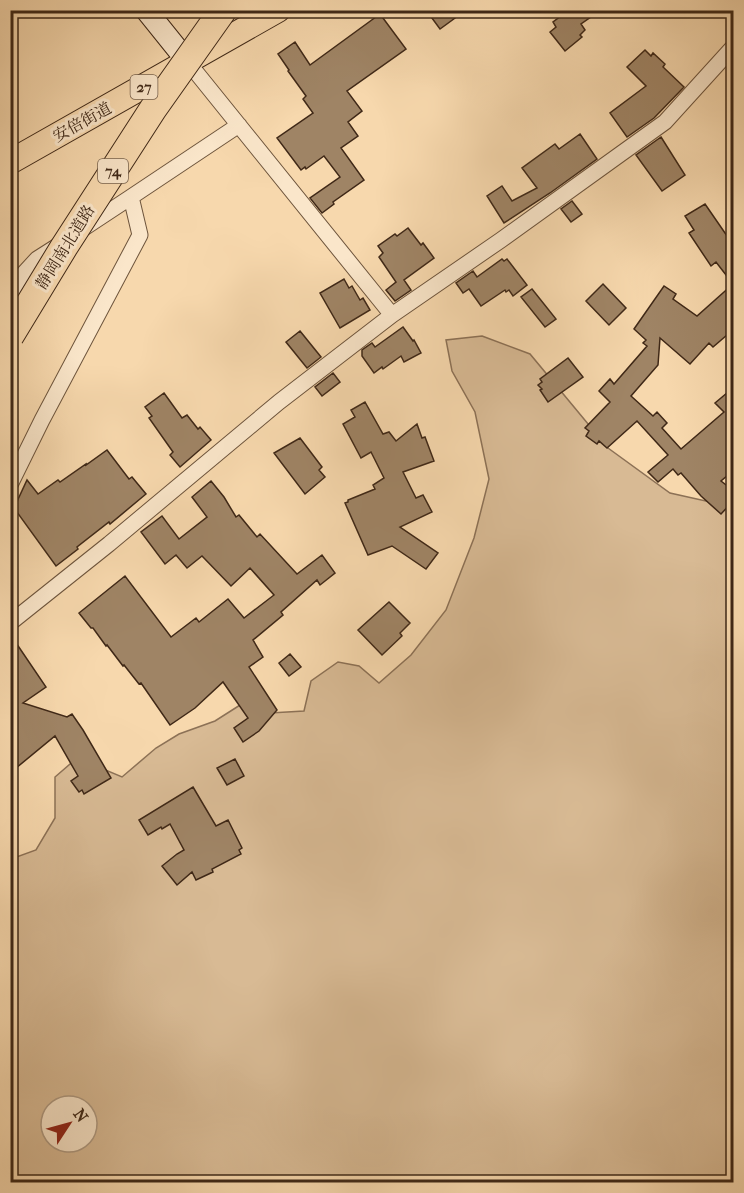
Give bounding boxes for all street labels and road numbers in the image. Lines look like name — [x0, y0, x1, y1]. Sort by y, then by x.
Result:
road number: 27 — [130, 75, 158, 99]
street label: 安倍街道 — [49, 98, 115, 146]
road number: 74 — [98, 159, 128, 183]
street label: 静岡南北道路 — [32, 201, 98, 293]

